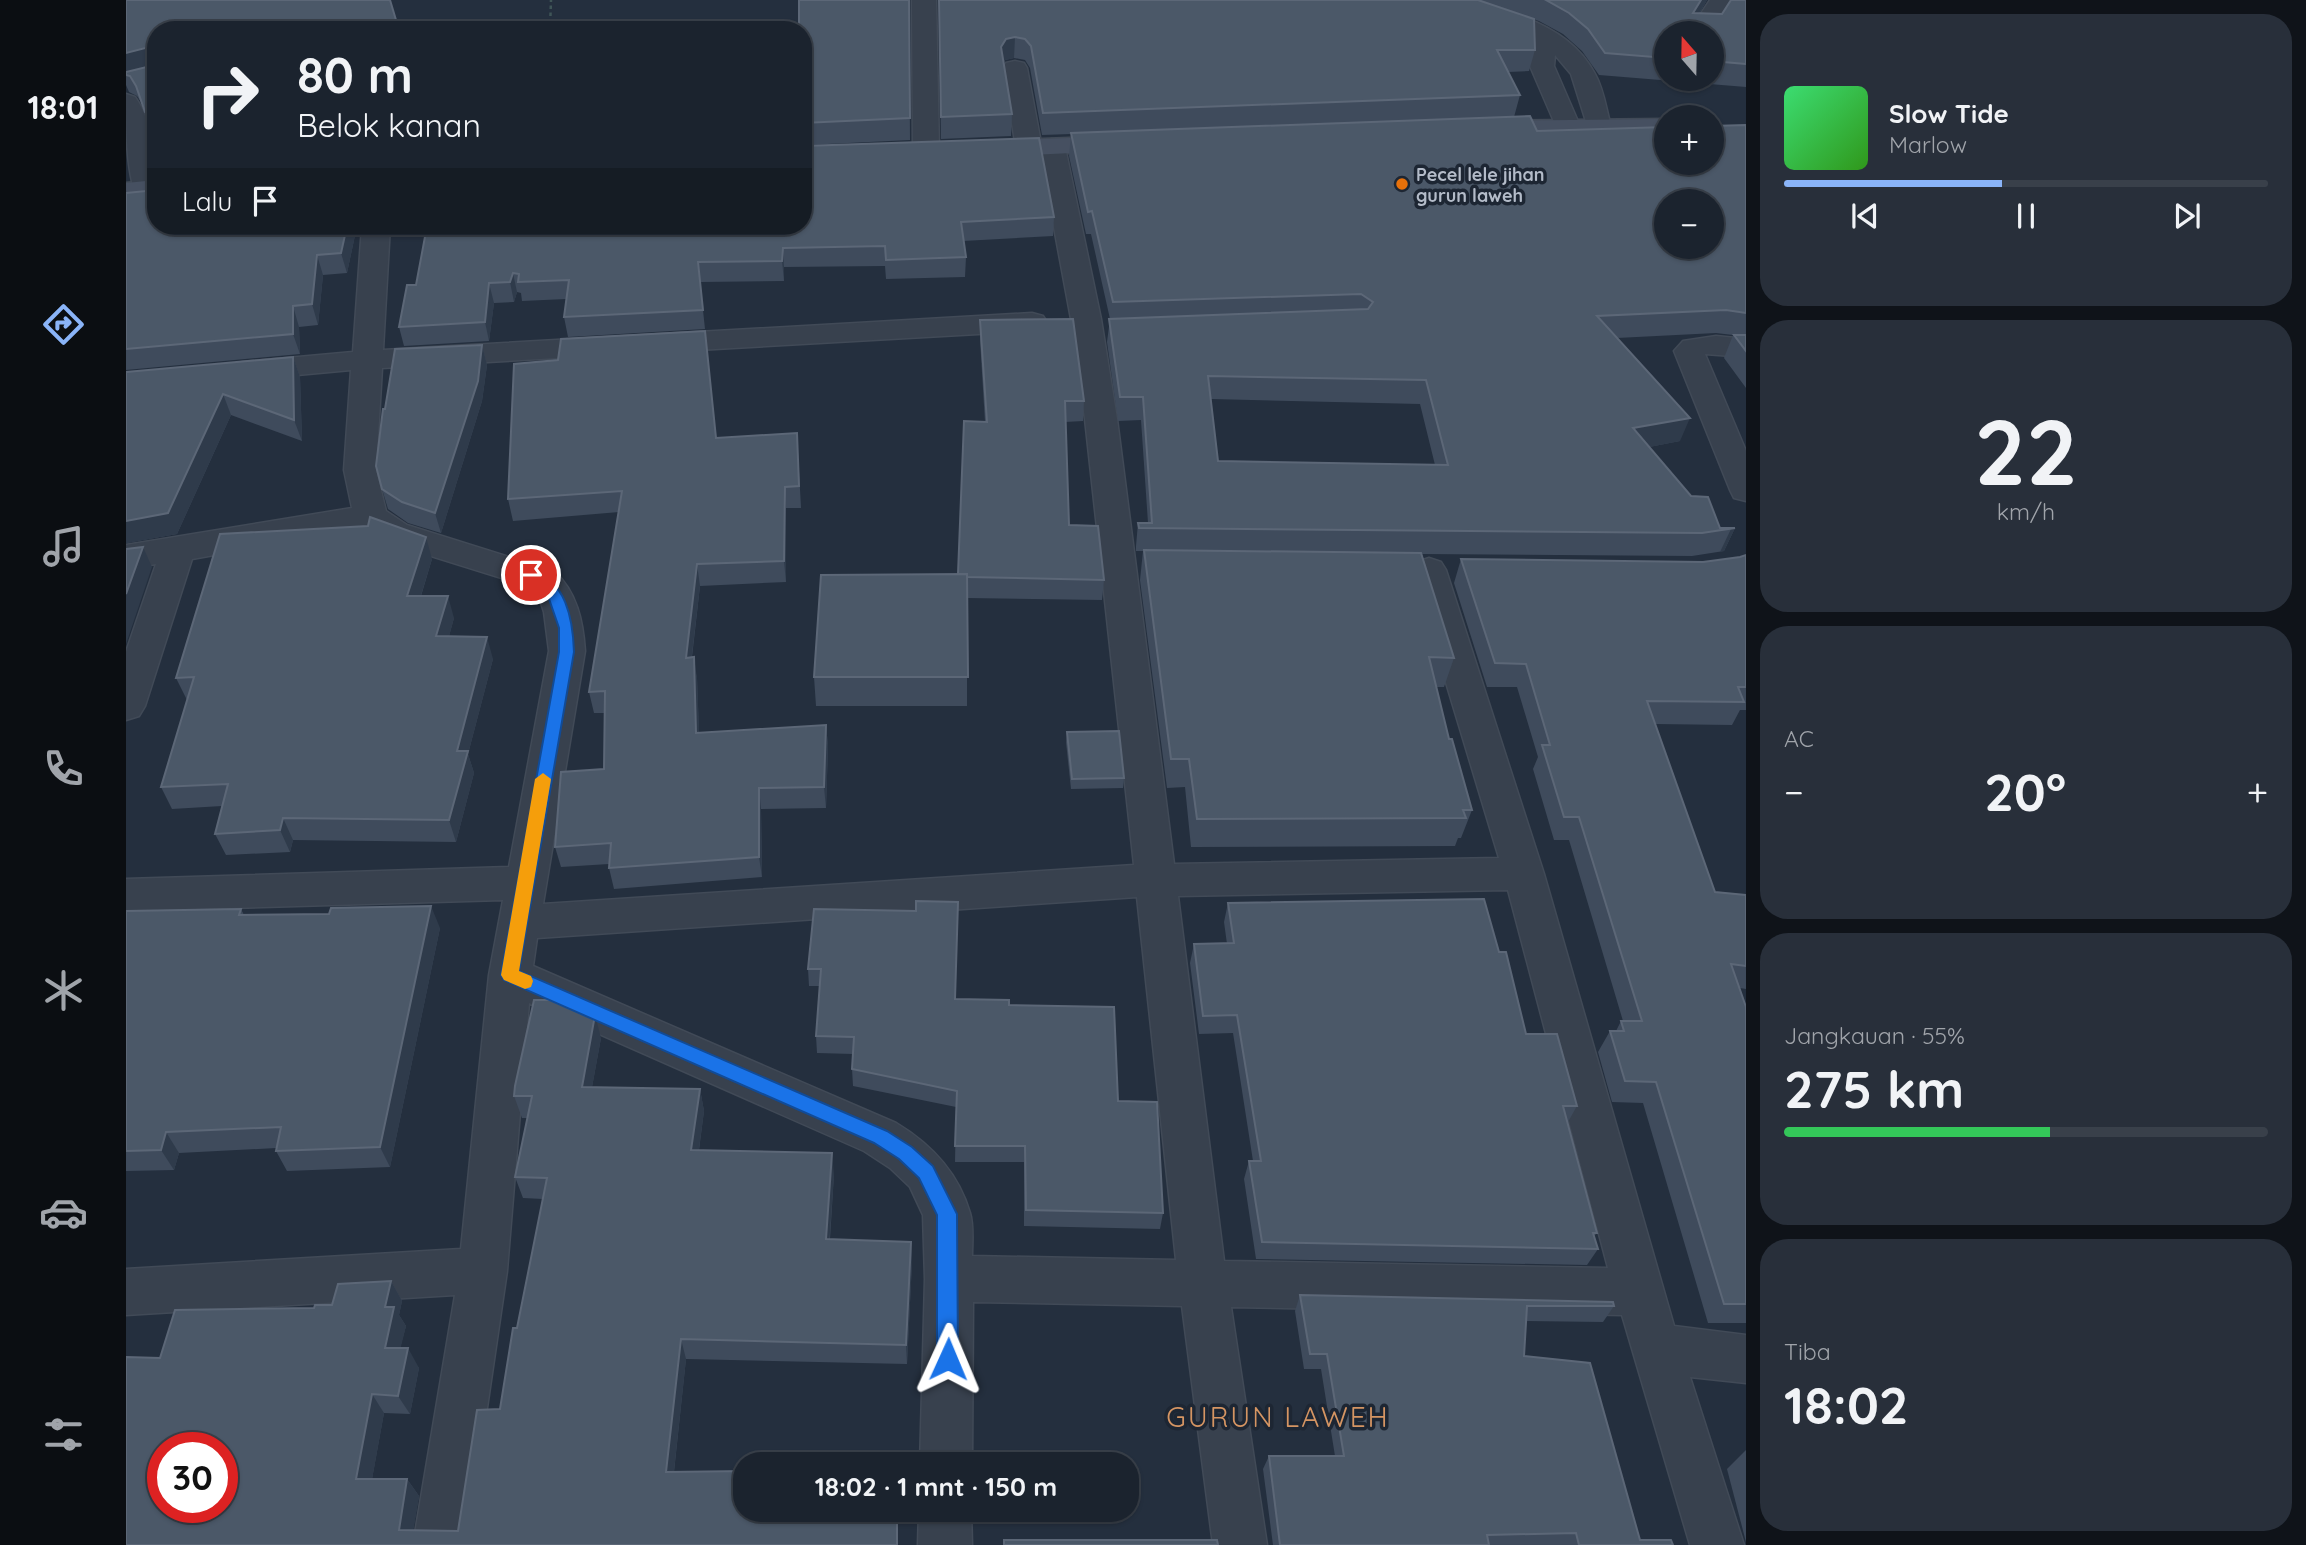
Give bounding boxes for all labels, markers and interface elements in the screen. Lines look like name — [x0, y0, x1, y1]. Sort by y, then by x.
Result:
north arrow — [1654, 21, 1724, 91]
map controls — [1654, 21, 1724, 259]
text: 80 m — [297, 44, 413, 105]
icon: right — [182, 49, 273, 140]
text: 18:01 — [28, 87, 98, 127]
text: Slow Tide — [1889, 97, 2009, 130]
text: Belok kanan — [297, 105, 481, 145]
button: + — [1654, 105, 1724, 175]
text: Marlow — [1889, 130, 1967, 159]
place label: Pecel lele jihan gurun laweh — [1416, 163, 1545, 207]
marker: Pecel lele jihan gurun laweh — [1394, 176, 1410, 192]
icon: arrive — [246, 182, 284, 220]
text: Lalu — [182, 185, 232, 218]
button: − — [1654, 189, 1724, 259]
icon: previous — [1846, 197, 1884, 235]
icon: pause — [2007, 197, 2045, 235]
icon: next — [2168, 197, 2206, 235]
icon: directions — [39, 300, 88, 349]
text: 22 — [1974, 394, 2078, 508]
text: km/h — [1997, 497, 2055, 526]
icon: music — [39, 522, 88, 571]
pin — [501, 545, 561, 605]
icon: arrive — [512, 556, 550, 594]
text: AC — [1784, 724, 1814, 753]
icon: phone — [39, 744, 88, 793]
text: 20° — [1984, 759, 2066, 824]
text: − — [1784, 768, 1804, 816]
text: + — [2247, 768, 2268, 816]
icon: climate — [39, 966, 88, 1015]
text: Jangkauan · 55% — [1784, 1021, 1965, 1050]
text: 275 km — [1784, 1056, 1964, 1121]
icon: car — [39, 1188, 88, 1237]
position arrow — [911, 1322, 985, 1396]
text: Tiba — [1784, 1337, 1831, 1366]
text: 18:02 — [1784, 1372, 1908, 1437]
district label: GURUN LAWEH — [1166, 1399, 1390, 1434]
icon: filters — [39, 1410, 88, 1459]
speed limit sign: 30 — [147, 1432, 238, 1523]
text: 18:02 · 1 mnt · 150 m — [815, 1470, 1057, 1503]

